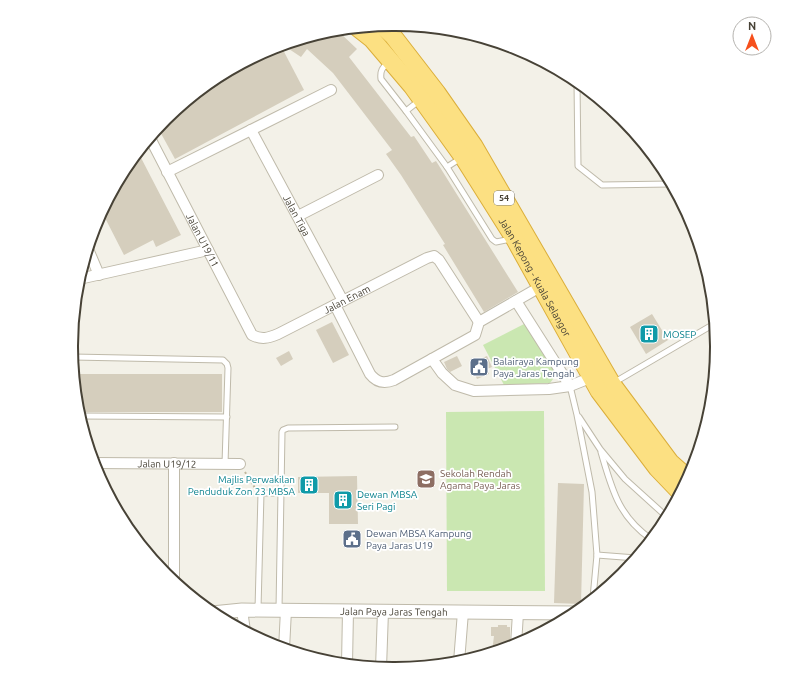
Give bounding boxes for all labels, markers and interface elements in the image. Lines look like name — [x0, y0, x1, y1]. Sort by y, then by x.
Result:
north arrow — [732, 16, 772, 56]
text: N — [748, 20, 756, 32]
road number: 54 — [494, 191, 514, 205]
street label: Jalan Tiga — [281, 193, 312, 238]
street label: Jalan U19/11 — [184, 211, 221, 269]
street label: Jalan Kepong - Kuala Selangor — [497, 216, 573, 338]
street label: Jalan Enam — [321, 282, 372, 315]
building icon: MOSEP — [638, 323, 660, 345]
place label: MOSEP — [663, 329, 696, 340]
public building icon: Balairaya Kampung Paya Jaras Tengah — [468, 356, 490, 378]
place label: Balairaya Kampung Paya Jaras Tengah — [493, 356, 579, 379]
street label: Jalan U19/12 — [137, 458, 197, 469]
school or university icon: Sekolah Rendah Agama Paya Jaras — [415, 468, 437, 490]
place label: Sekolah Rendah Agama Paya Jaras — [440, 468, 520, 491]
place label: Majlis Perwakilan Penduduk Zon 23 MBSA — [188, 474, 295, 497]
building icon: Majlis Perwakilan Penduduk Zon 23 MBSA — [298, 474, 320, 496]
building icon: Dewan MBSA Seri Pagi — [332, 489, 354, 511]
place label: Dewan MBSA Seri Pagi — [357, 489, 418, 512]
public building icon: Dewan MBSA Kampung Paya Jaras U19 — [341, 528, 363, 550]
place label: Dewan MBSA Kampung Paya Jaras U19 — [366, 528, 471, 551]
street label: Jalan Paya Jaras Tengah — [340, 605, 448, 617]

